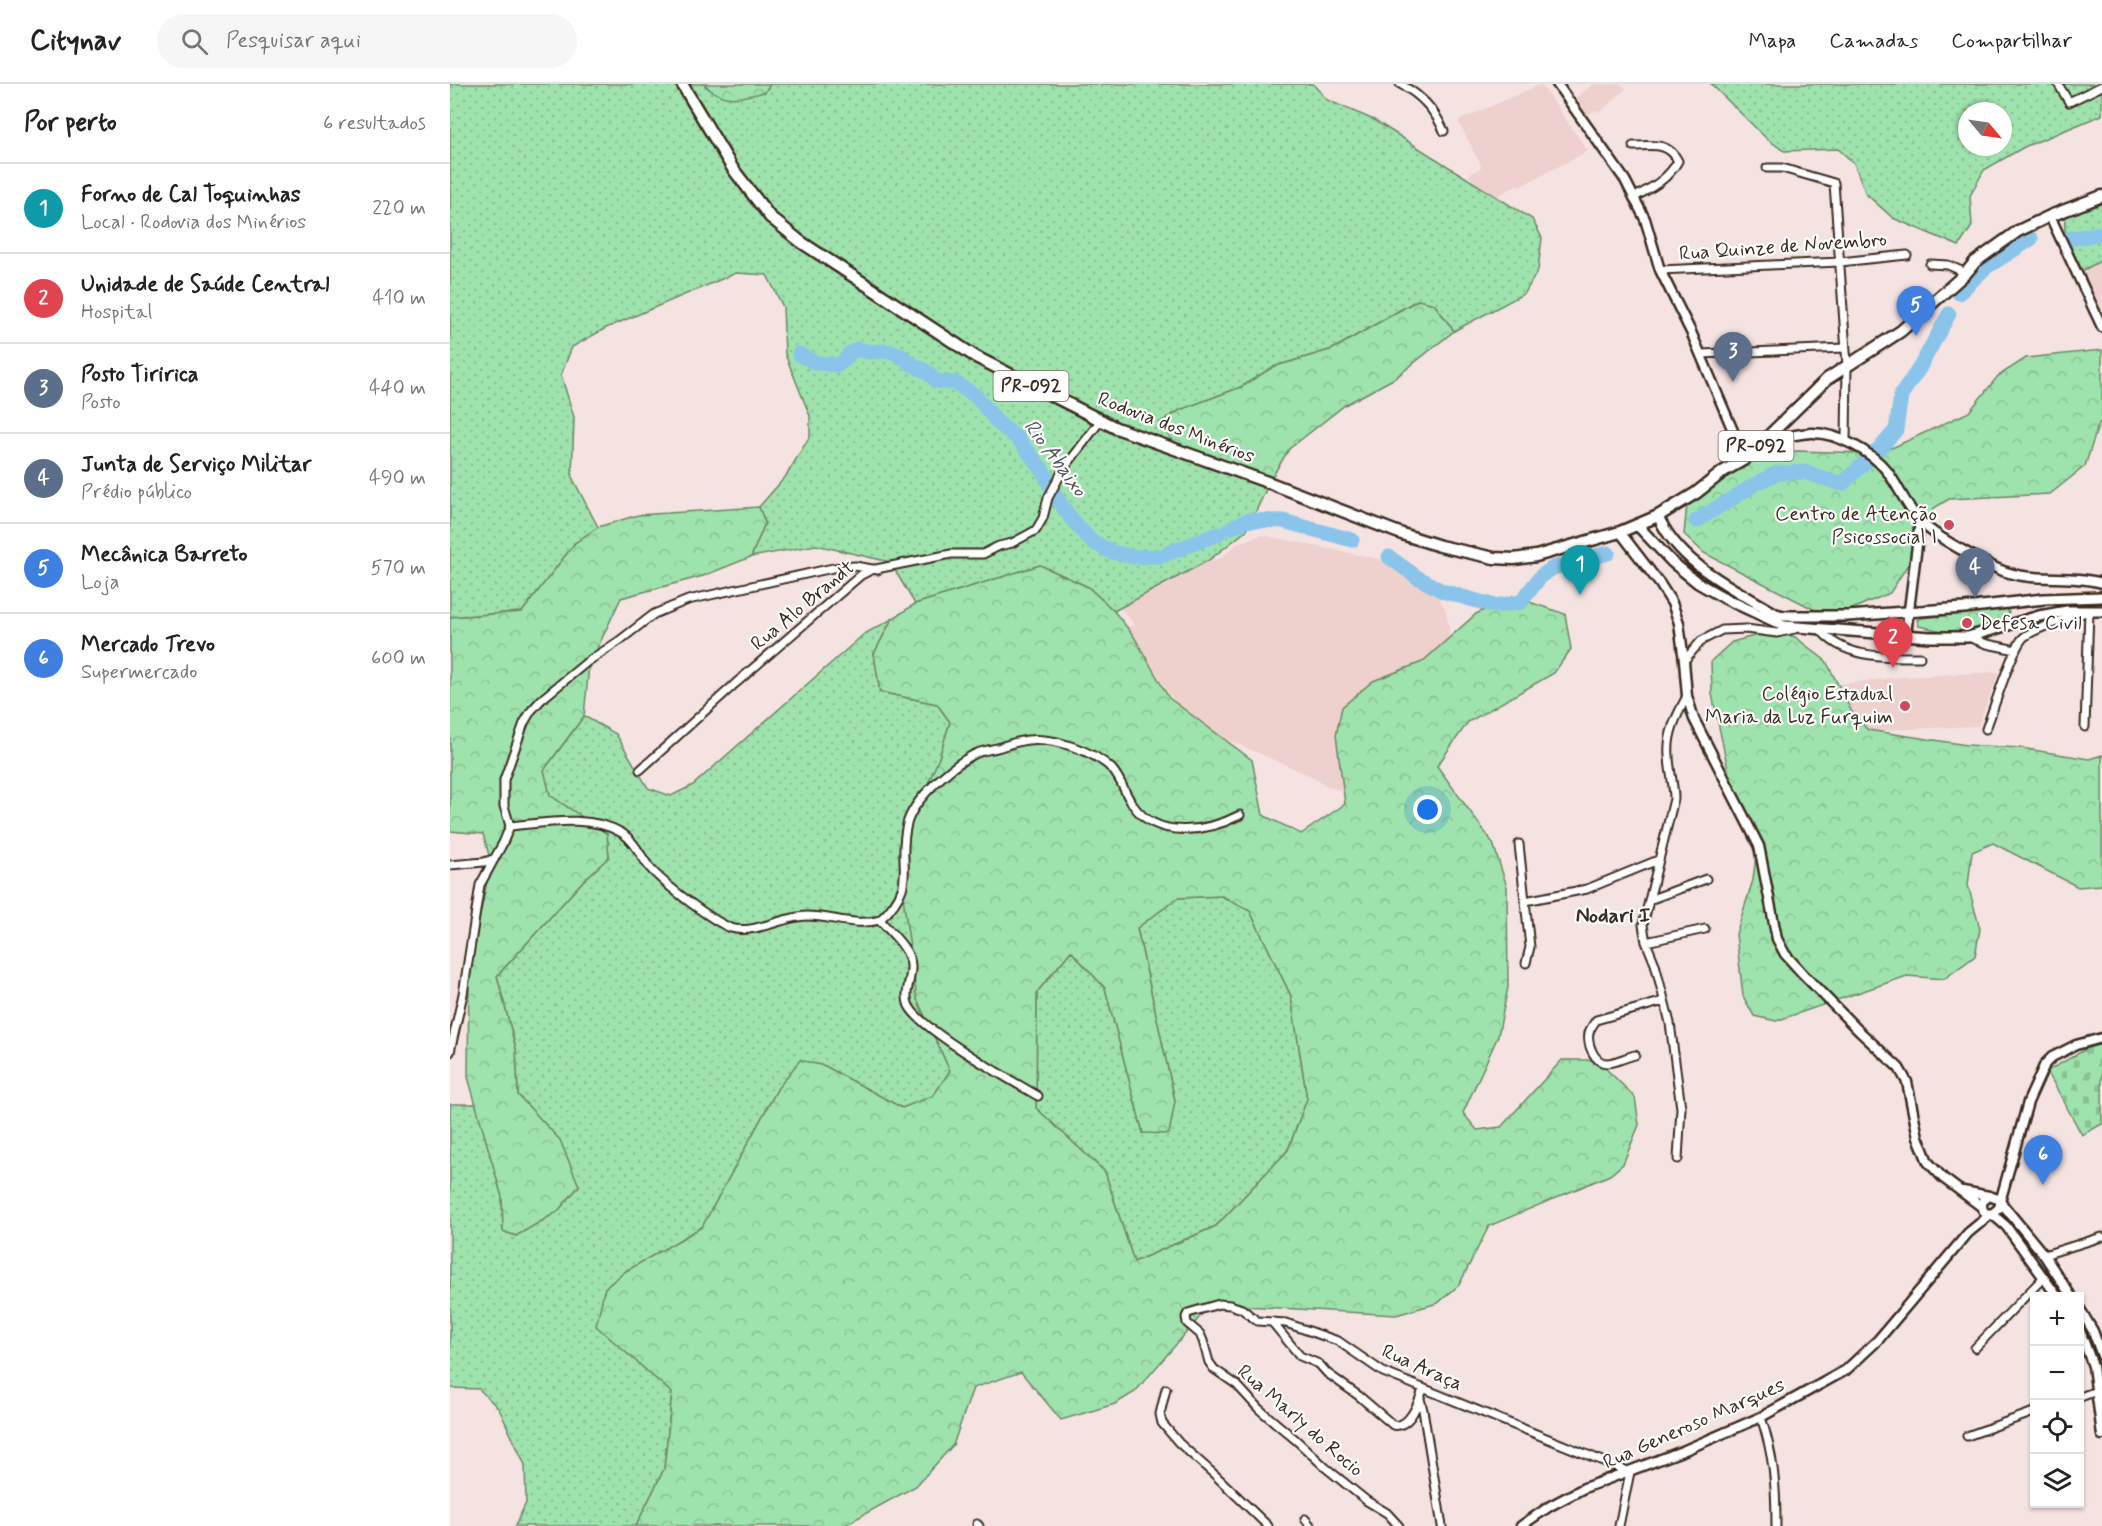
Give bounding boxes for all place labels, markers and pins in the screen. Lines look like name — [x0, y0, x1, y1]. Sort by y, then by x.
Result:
pin: 5 — [1896, 286, 1936, 336]
pin: 3 — [1714, 332, 1752, 382]
place label: Centro de Atenção Psicossocial I — [1775, 501, 1937, 551]
marker: Centro de Atenção Psicossocial I — [1942, 518, 1956, 532]
pin: 1 — [1560, 546, 1600, 595]
pin: 4 — [1956, 548, 1994, 598]
place label: Defesa Civil — [1979, 610, 2082, 637]
marker: Defesa Civil — [1960, 616, 1974, 630]
pin: 2 — [1874, 618, 1912, 668]
place label: Colégio Estadual Maria da Luz Furquim — [1705, 681, 1893, 731]
marker: Colégio Estadual Maria da Luz Furquim — [1898, 699, 1912, 713]
pin: 6 — [2024, 1136, 2062, 1185]

